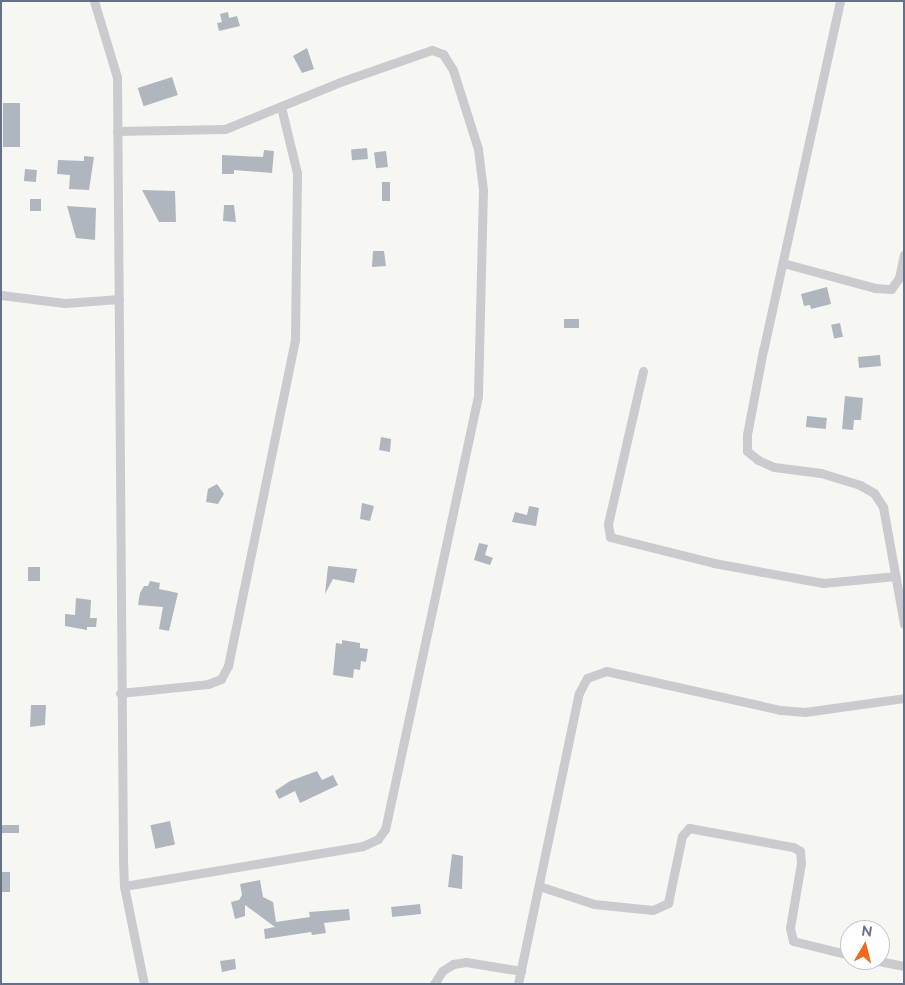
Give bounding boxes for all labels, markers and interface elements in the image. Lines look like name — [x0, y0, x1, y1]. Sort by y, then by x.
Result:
north arrow — [840, 920, 890, 970]
text: N — [861, 922, 873, 940]

